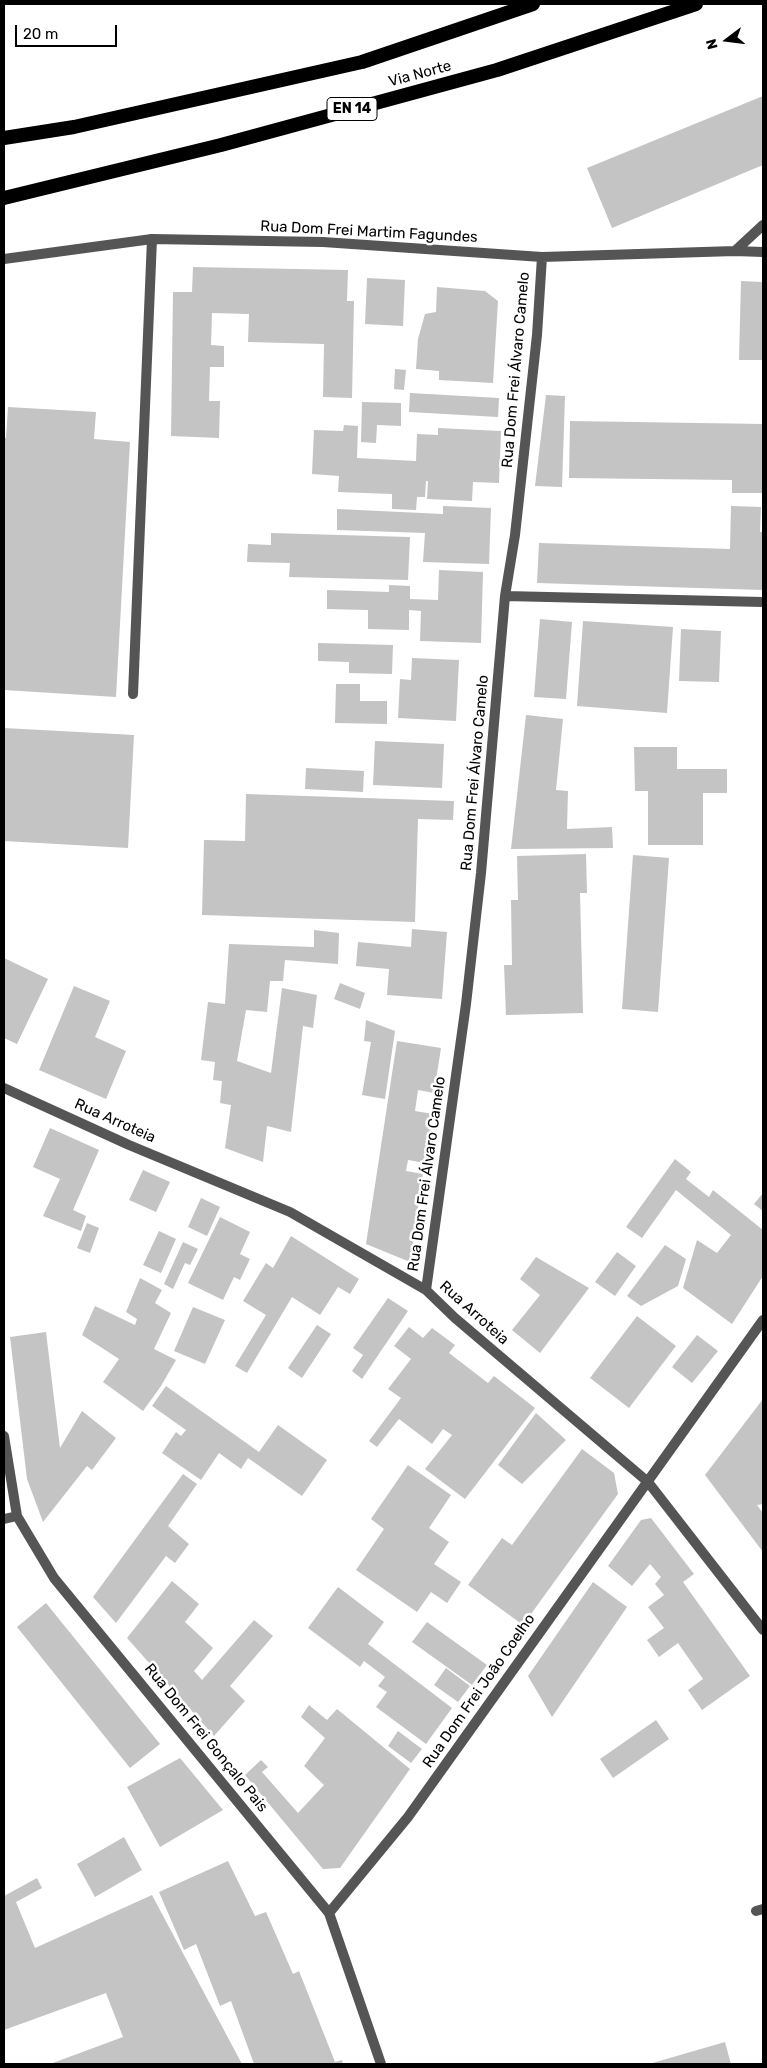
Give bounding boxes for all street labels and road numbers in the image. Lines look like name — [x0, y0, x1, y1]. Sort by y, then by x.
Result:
street label: Via Norte — [387, 57, 453, 91]
road number: EN 14 — [327, 98, 377, 120]
street label: Rua Dom Frei Martim Fagundes — [260, 217, 478, 247]
street label: Rua Dom Frei Álvaro Camelo — [498, 271, 534, 469]
street label: Rua Dom Frei Álvaro Camelo — [457, 674, 493, 872]
street label: Rua Dom Frei Álvaro Camelo — [404, 1075, 450, 1273]
street label: Rua Arroteia — [72, 1095, 158, 1147]
street label: Rua Arroteia — [436, 1277, 512, 1349]
street label: Rua Dom Frei João Coelho — [419, 1611, 539, 1771]
street label: Rua Dom Frei Gonçalo Pais — [140, 1660, 272, 1816]

